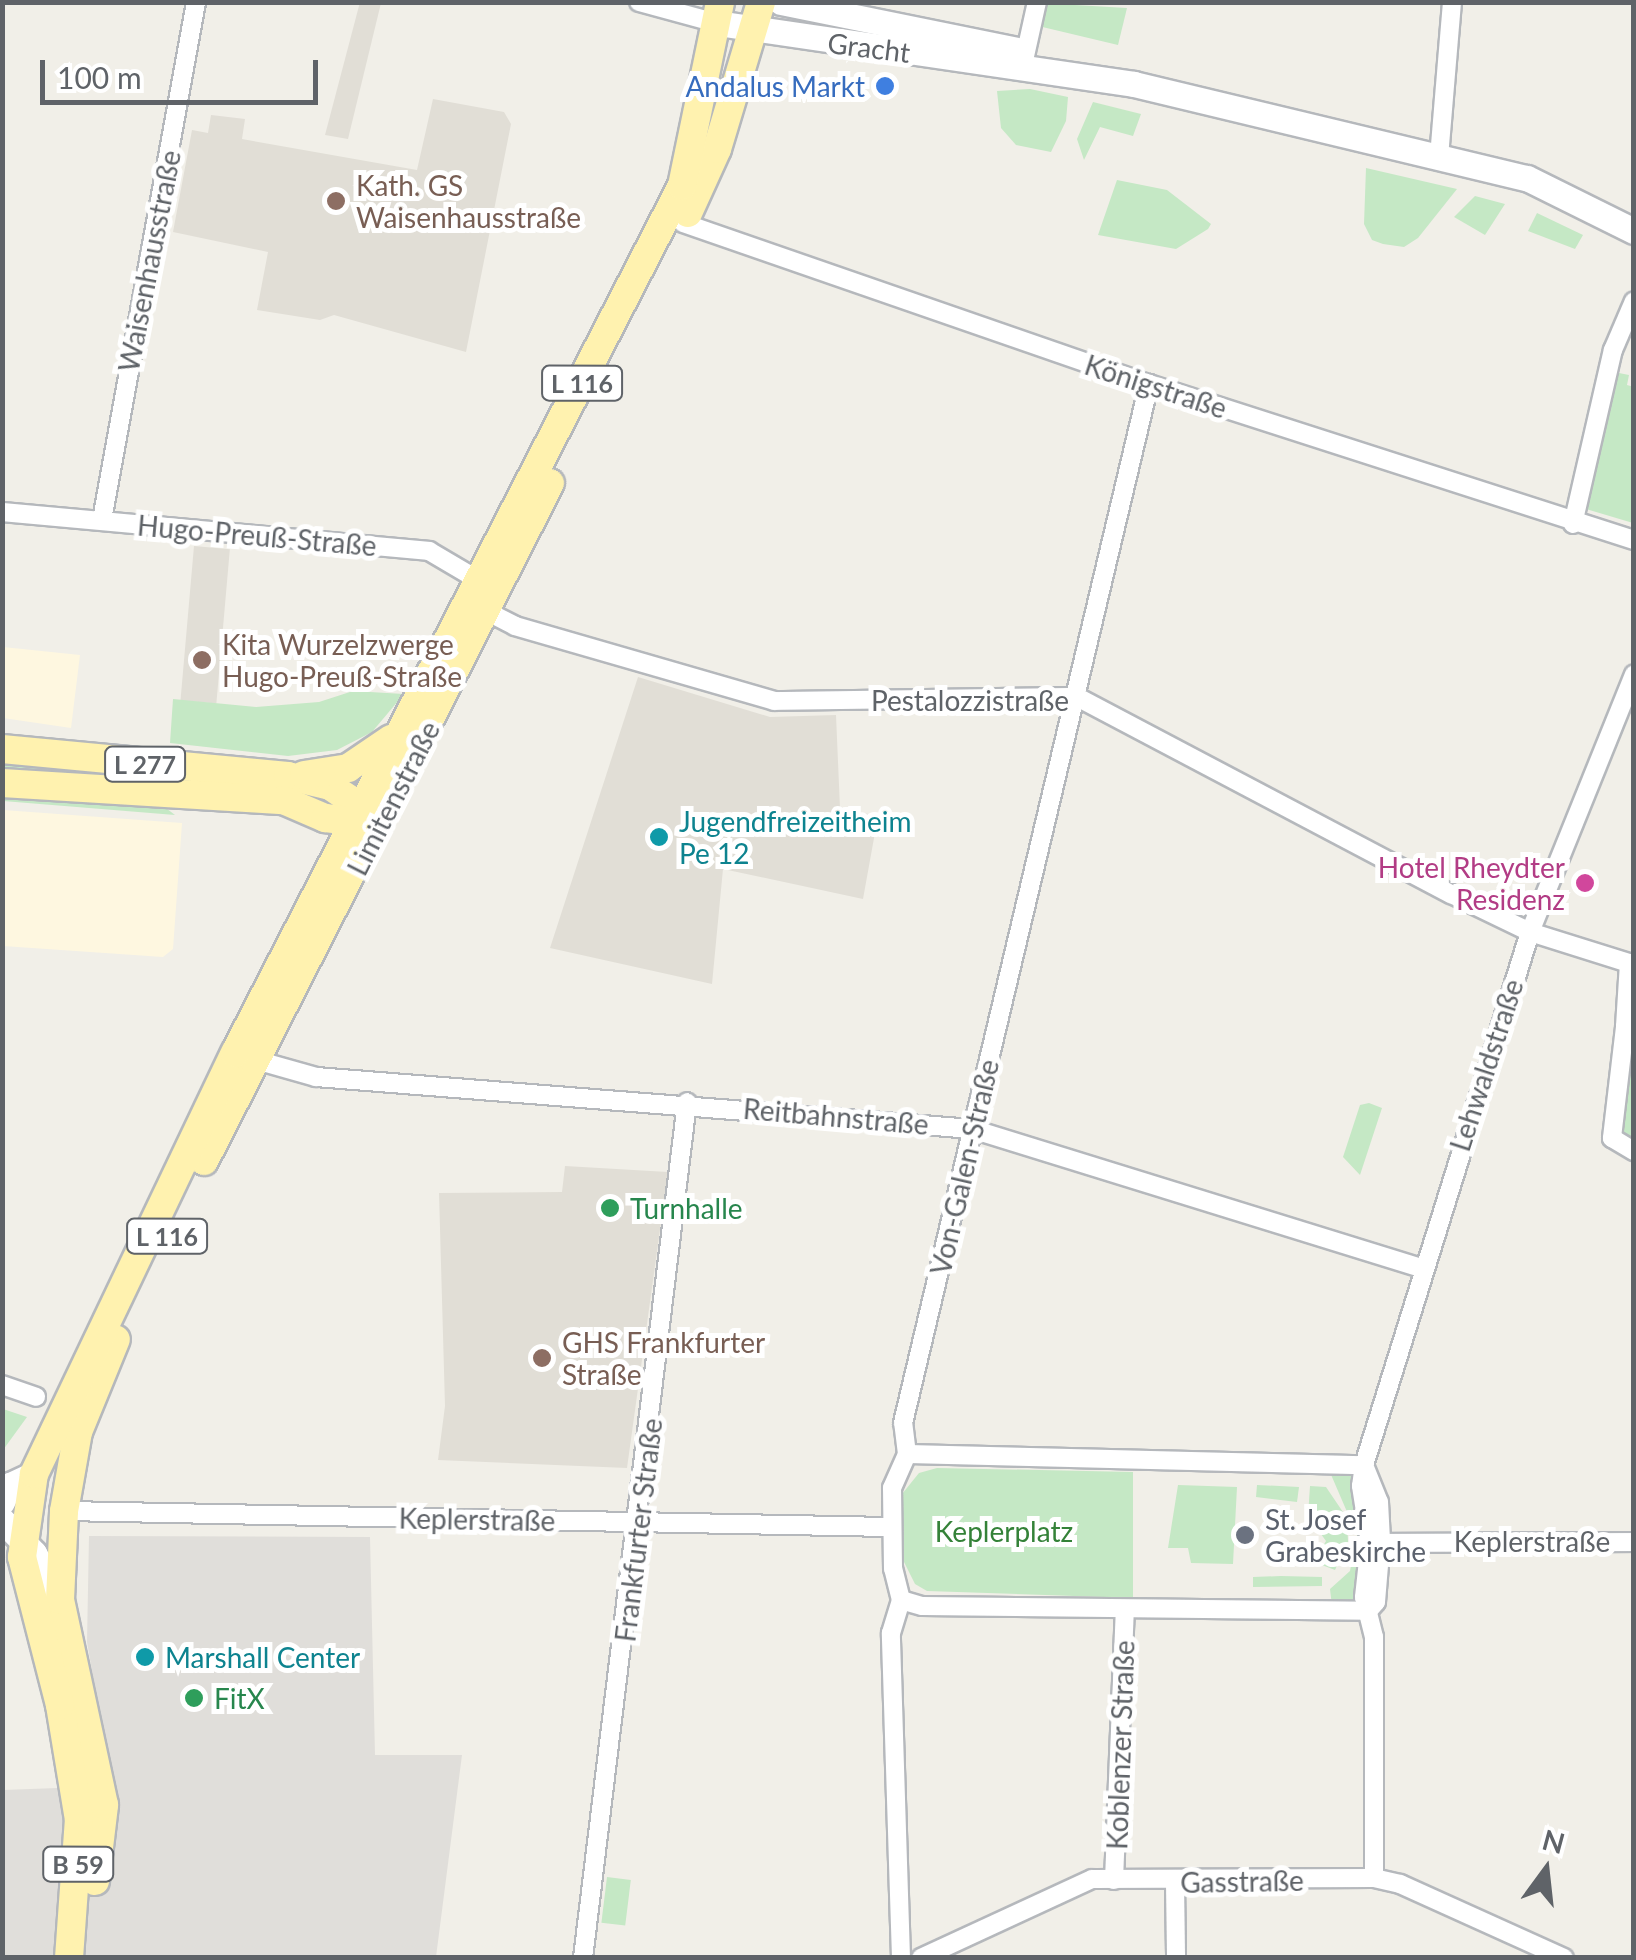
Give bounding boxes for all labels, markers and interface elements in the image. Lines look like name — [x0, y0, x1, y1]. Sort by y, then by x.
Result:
street label: Gracht — [826, 25, 912, 69]
scale bar — [45, 40, 322, 102]
text: 100 m — [57, 59, 142, 95]
place label: Andalus Markt — [685, 69, 865, 103]
marker: Andalus Markt — [874, 75, 896, 97]
street label: Waisenhausstraße — [111, 147, 187, 375]
place label: Kath. GS Waisenhausstraße — [356, 168, 581, 234]
marker: Kath. GS Waisenhausstraße — [325, 190, 347, 212]
street label: Königstraße — [1081, 347, 1231, 425]
road number: L 116 — [540, 363, 624, 403]
street label: Hugo-Preuß-Straße — [136, 508, 378, 562]
place label: Kita Wurzelzwerge Hugo-Preuß-Straße — [222, 627, 462, 693]
marker: Kita Wurzelzwerge Hugo-Preuß-Straße — [191, 649, 213, 671]
street label: Pestalozzistraße — [871, 683, 1069, 717]
street label: Limitenstraße — [340, 715, 446, 881]
road number: L 277 — [102, 744, 188, 784]
place label: Jugendfreizeitheim Pe 12 — [679, 804, 911, 870]
marker: Jugendfreizeitheim Pe 12 — [648, 826, 670, 848]
place label: Hotel Rheydter Residenz — [1378, 850, 1565, 916]
marker: Hotel Rheydter Residenz — [1574, 872, 1596, 894]
street label: Lehwaldstraße — [1442, 975, 1530, 1155]
street label: Von-Galen-Straße — [923, 1056, 1005, 1278]
street label: Reitbahnstraße — [742, 1091, 930, 1141]
place label: Turnhalle — [630, 1191, 743, 1225]
marker: Turnhalle — [599, 1197, 621, 1219]
road number: L 116 — [124, 1216, 210, 1256]
place label: GHS Frankfurter Straße — [562, 1325, 765, 1391]
marker: GHS Frankfurter Straße — [531, 1347, 553, 1369]
street label: Frankfurter Straße — [608, 1416, 668, 1644]
street label: Keplerstraße — [398, 1501, 556, 1537]
place label: St. Josef Grabeskirche — [1265, 1502, 1426, 1568]
park label: Keplerplatz — [935, 1514, 1073, 1548]
marker: St. Josef Grabeskirche — [1234, 1524, 1256, 1546]
street label: Keplerstraße — [1454, 1524, 1610, 1558]
street label: Koblenzer Straße — [1100, 1639, 1140, 1851]
place label: Marshall Center — [165, 1640, 360, 1674]
marker: Marshall Center — [134, 1646, 156, 1668]
place label: FitX — [214, 1681, 265, 1715]
marker: FitX — [183, 1687, 205, 1709]
north arrow — [1496, 1820, 1596, 1920]
text: N — [1539, 1822, 1569, 1860]
road number: B 59 — [40, 1844, 116, 1884]
street label: Gasstraße — [1180, 1863, 1304, 1899]

